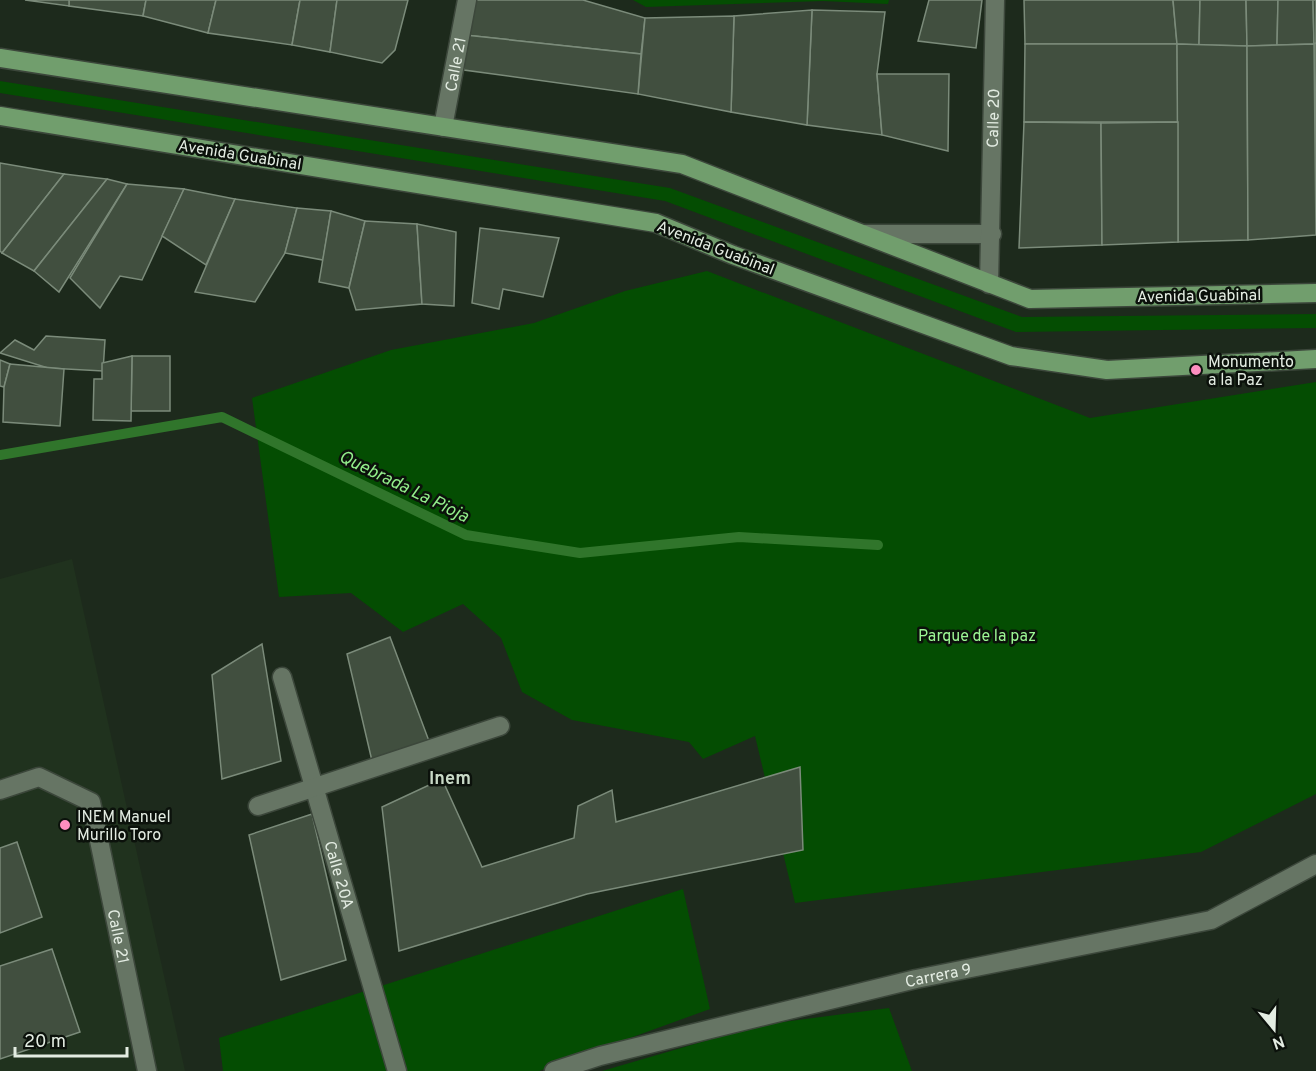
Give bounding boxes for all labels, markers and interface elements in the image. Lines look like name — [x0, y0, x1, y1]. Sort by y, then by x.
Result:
street label: Calle 21 — [442, 35, 472, 94]
street label: Calle 20 — [984, 88, 1005, 148]
street label: Avenida Guabinal — [177, 136, 303, 176]
street label: Avenida Guabinal — [654, 217, 777, 281]
street label: Avenida Guabinal — [1137, 286, 1261, 308]
place label: Monumento a la Paz — [1208, 353, 1294, 391]
marker: Monumento a la Paz — [1189, 363, 1203, 377]
water label: Quebrada La Pioja — [335, 446, 473, 529]
park label: Parque de la paz — [918, 627, 1036, 647]
district label: Inem — [429, 768, 471, 791]
place label: INEM Manuel Murillo Toro — [77, 808, 171, 846]
marker: INEM Manuel Murillo Toro — [58, 818, 72, 832]
street label: Calle 20A — [318, 839, 357, 912]
street label: Calle 21 — [102, 908, 132, 966]
street label: Carrera 9 — [903, 960, 973, 993]
north arrow — [1244, 999, 1304, 1059]
scale bar — [15, 1020, 128, 1058]
text: N — [1270, 1030, 1287, 1053]
text: 20 m — [24, 1031, 66, 1054]

